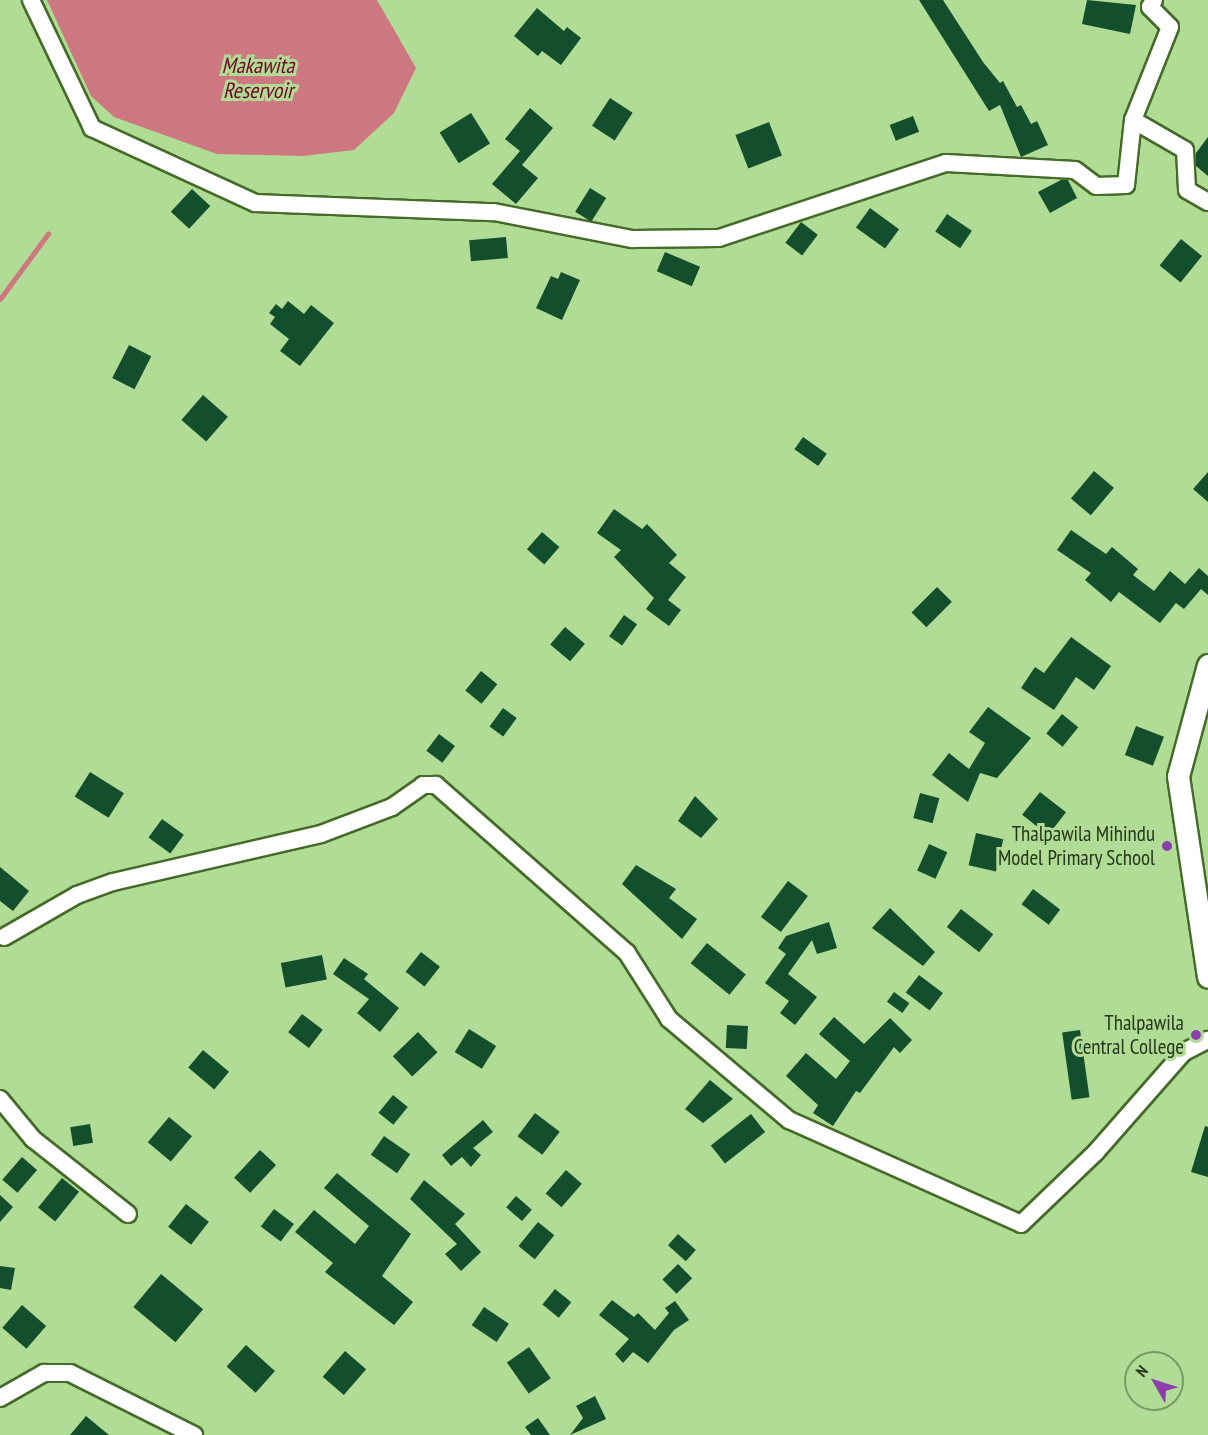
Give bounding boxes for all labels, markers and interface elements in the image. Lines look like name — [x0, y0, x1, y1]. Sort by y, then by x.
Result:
water label: Makawita Reservoir — [222, 52, 294, 104]
place label: Thalpawila Mihindu Model Primary School — [997, 821, 1155, 871]
marker: Thalpawila Mihindu Model Primary School — [1160, 839, 1174, 853]
place label: Thalpawila Central College — [1074, 1010, 1184, 1060]
marker: Thalpawila Central College — [1189, 1028, 1203, 1042]
north arrow — [1124, 1351, 1184, 1411]
text: N — [1131, 1361, 1152, 1381]

